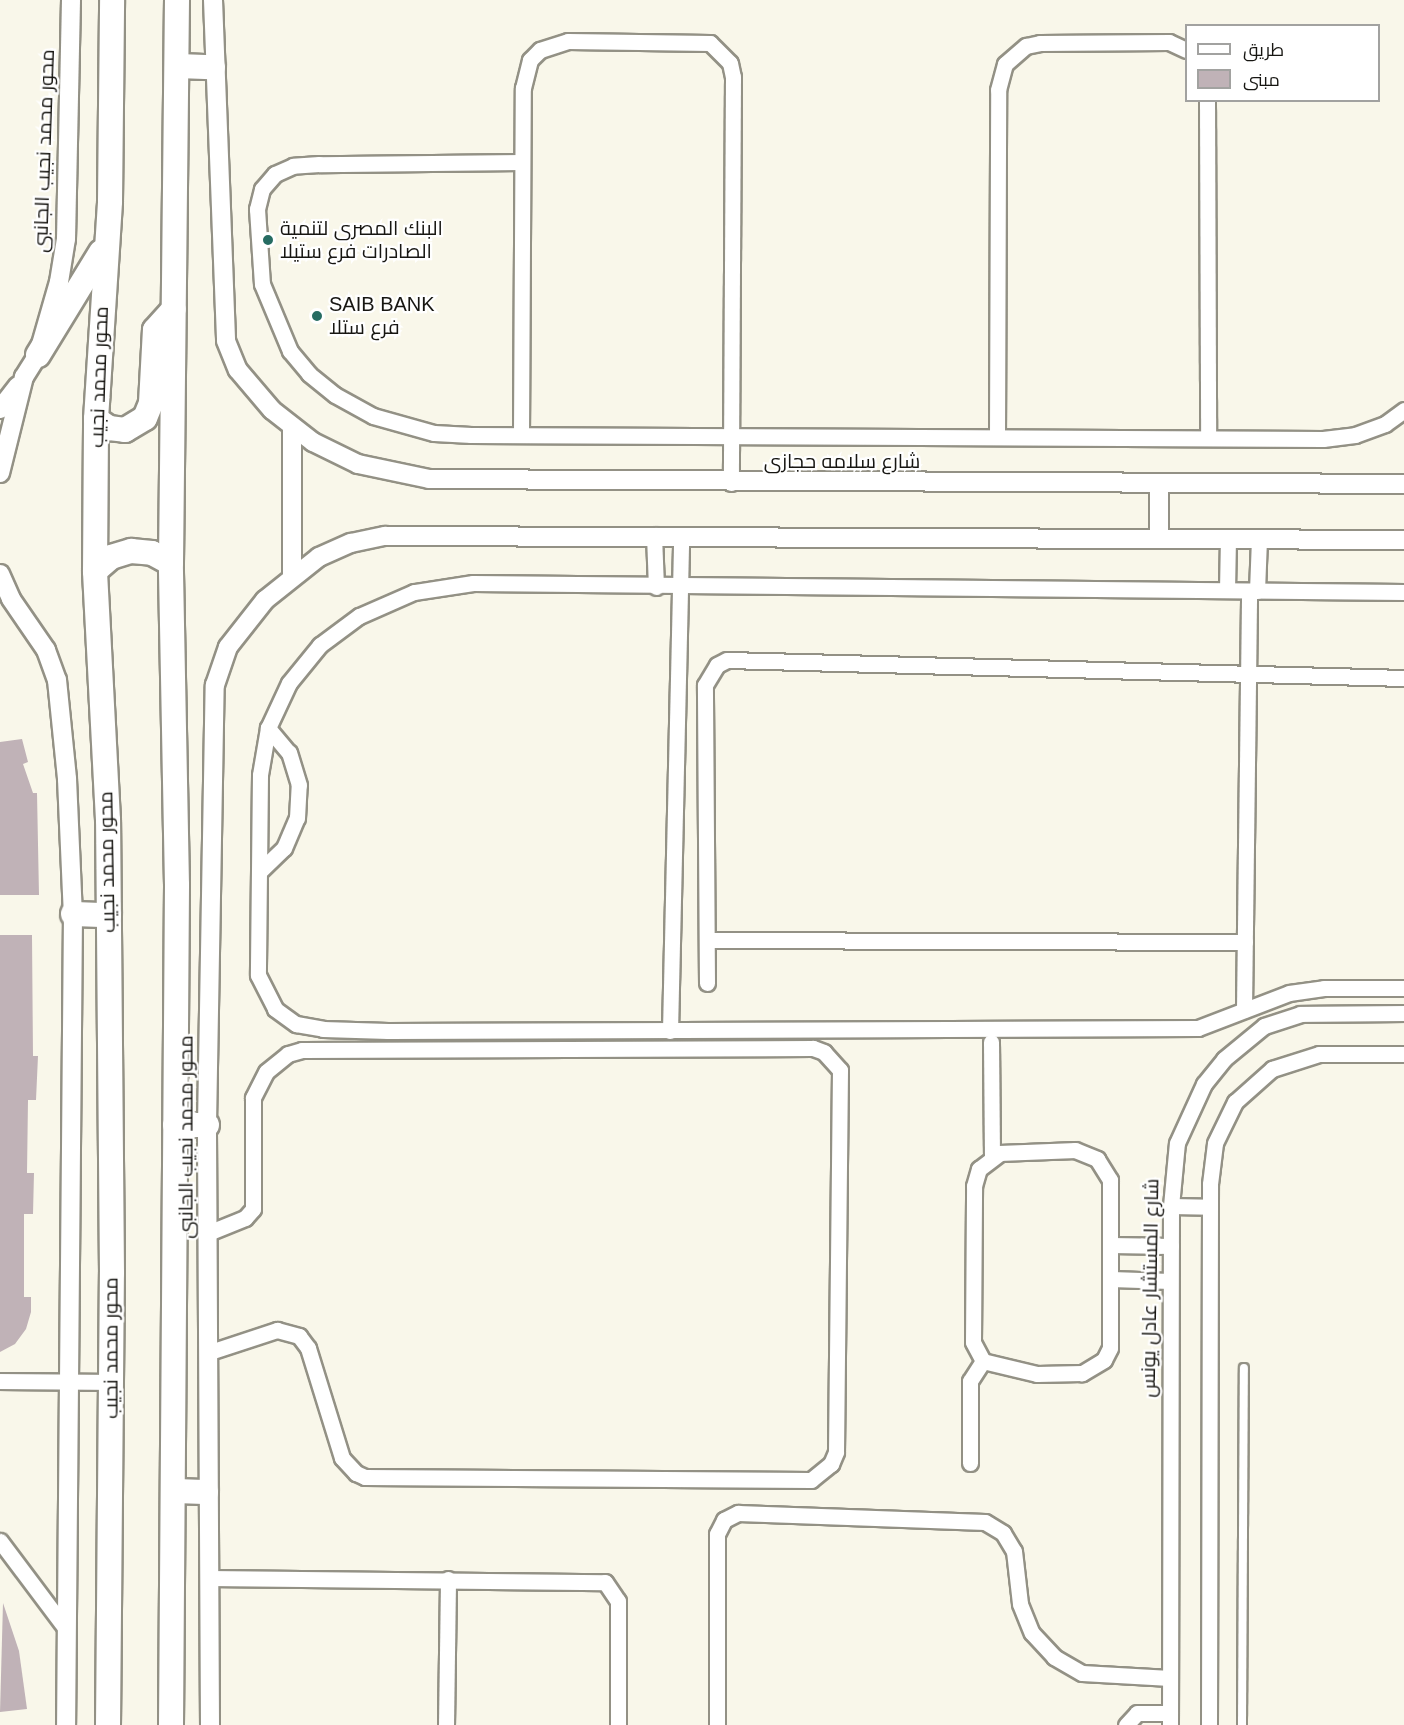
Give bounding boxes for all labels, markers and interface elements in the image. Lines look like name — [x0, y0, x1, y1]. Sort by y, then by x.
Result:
legend — [1185, 24, 1380, 102]
text: طريق — [1243, 40, 1284, 60]
street label: محور محمد نجيب الجانبى — [28, 49, 60, 253]
text: مبنى — [1243, 70, 1280, 90]
place label: البنك المصرى لتنمية الصادرات فرع ستيلا — [280, 216, 443, 263]
marker: البنك المصرى لتنمية الصادرات فرع ستيلا — [261, 233, 275, 247]
place label: SAIB BANK فرع ستلا — [329, 292, 435, 339]
street label: محور محمد نجيب — [85, 306, 113, 448]
marker: SAIB BANK فرع ستلا — [310, 309, 324, 323]
street label: شارع سلامه حجازى — [764, 449, 920, 473]
street label: محور محمد نجيب — [94, 791, 120, 933]
street label: محور محمد نجيب الجانبى — [174, 1035, 198, 1239]
street label: شارع المستشار عادل يونس — [1136, 1178, 1164, 1398]
street label: محور محمد نجيب — [99, 1277, 123, 1419]

